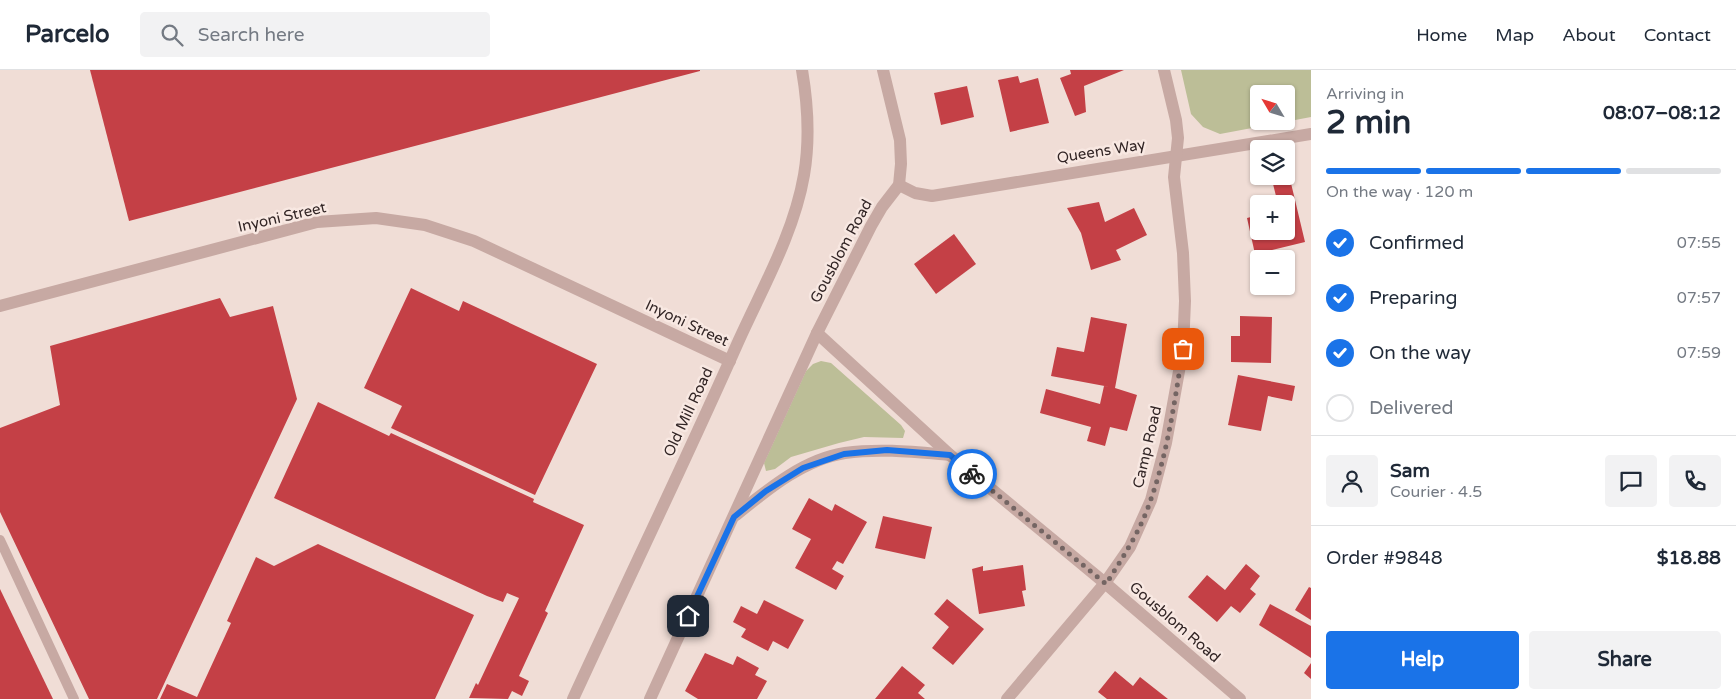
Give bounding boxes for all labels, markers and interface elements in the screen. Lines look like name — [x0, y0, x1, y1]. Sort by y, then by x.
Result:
search box — [140, 12, 490, 57]
text: Parcelo — [25, 20, 110, 49]
icon: search — [158, 21, 186, 49]
text: Search here — [198, 24, 305, 46]
text: Home — [1416, 24, 1467, 46]
text: Map — [1495, 24, 1534, 46]
text: About — [1562, 24, 1616, 46]
text: Contact — [1644, 24, 1711, 46]
text: Arriving in — [1326, 84, 1404, 104]
north arrow — [1250, 85, 1295, 130]
map controls — [1250, 85, 1295, 295]
text: 08:07–08:12 — [1603, 102, 1721, 124]
text: 2 min — [1326, 104, 1411, 142]
street label: Queens Way — [1055, 135, 1147, 167]
button: layers — [1250, 140, 1295, 185]
text: On the way · 120 m — [1326, 182, 1473, 202]
button: + — [1250, 195, 1295, 240]
street label: Gousblom Road — [806, 196, 876, 306]
street label: Inyoni Street — [236, 198, 328, 236]
icon: check — [1326, 229, 1354, 257]
text: Confirmed — [1369, 232, 1464, 254]
text: 07:55 — [1677, 233, 1721, 253]
button: − — [1250, 250, 1295, 295]
icon: check — [1326, 284, 1354, 312]
text: Preparing — [1369, 287, 1458, 309]
text: 07:57 — [1677, 288, 1721, 308]
street label: Inyoni Street — [642, 296, 732, 350]
pin — [1162, 328, 1204, 370]
icon: bag — [1169, 335, 1197, 363]
icon: check — [1326, 339, 1354, 367]
text: On the way — [1369, 342, 1471, 364]
text: 07:59 — [1677, 343, 1721, 363]
street label: Old Mill Road — [659, 365, 717, 459]
text: Delivered — [1369, 397, 1454, 419]
street label: Camp Road — [1129, 404, 1165, 490]
courier — [947, 449, 997, 499]
button: person — [1326, 455, 1378, 507]
button: chat — [1605, 455, 1657, 507]
button: phone — [1669, 455, 1721, 507]
icon: bike — [958, 460, 986, 488]
text: Sam — [1390, 460, 1430, 482]
text: Courier · 4.5 — [1390, 482, 1482, 502]
text: Order #9848 — [1326, 547, 1443, 569]
text: $18.88 — [1657, 547, 1721, 569]
street label: Gousblom Road — [1126, 578, 1224, 666]
pin — [667, 595, 709, 637]
icon: home — [674, 602, 702, 630]
button: Help — [1326, 631, 1519, 689]
button: Share — [1529, 631, 1721, 689]

